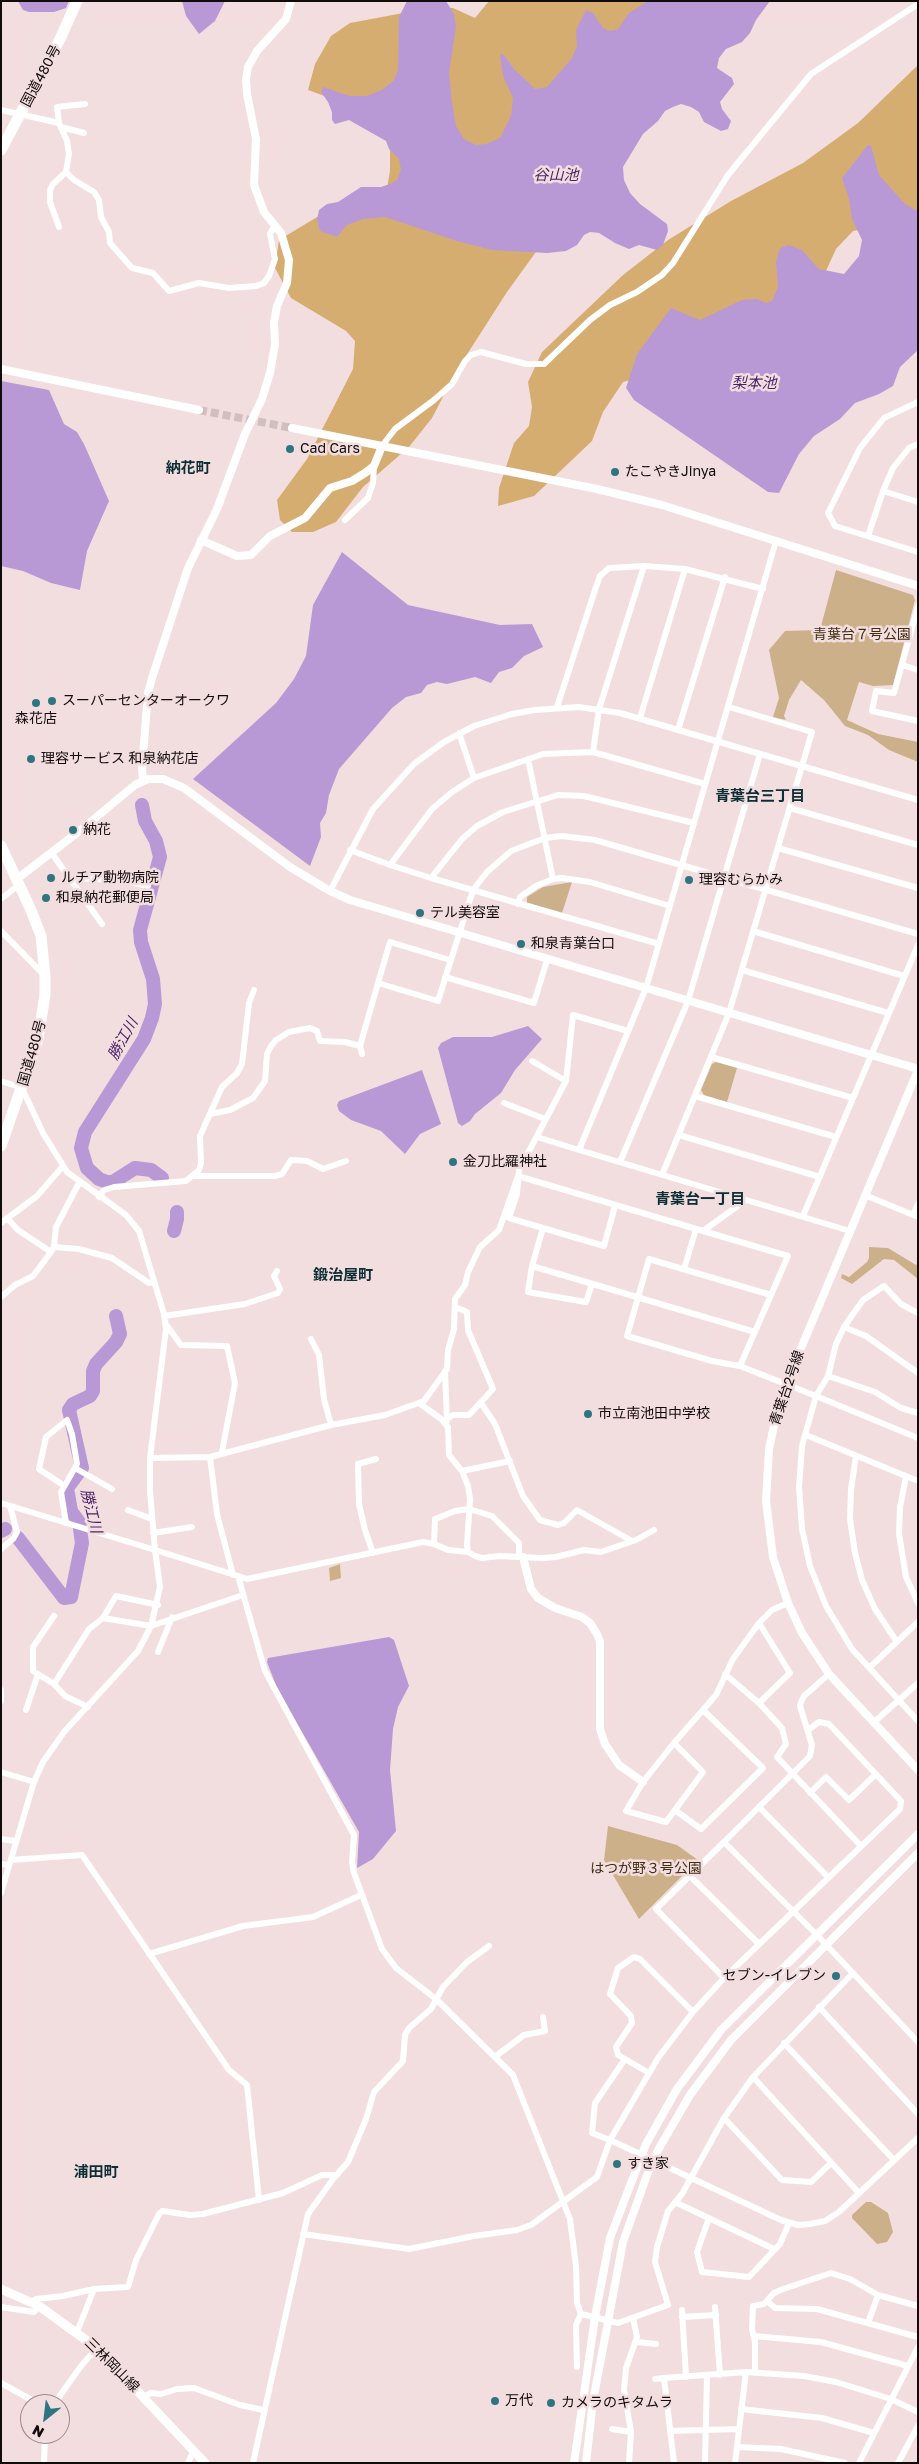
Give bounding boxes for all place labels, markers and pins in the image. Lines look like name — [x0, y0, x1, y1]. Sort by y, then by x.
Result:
place label: Cad Cars — [300, 441, 360, 457]
marker: Cad Cars — [284, 443, 296, 455]
place label: たこやきJinya — [625, 464, 716, 480]
marker: たこやきJinya — [609, 466, 621, 478]
place label: スーパーセンターオークワ — [62, 693, 230, 709]
marker: スーパーセンターオークワ — [46, 695, 58, 707]
marker: 森花店 — [30, 697, 42, 709]
place label: 森花店 — [15, 711, 57, 727]
place label: 理容サービス 和泉納花店 — [41, 751, 198, 767]
marker: 理容サービス 和泉納花店 — [25, 753, 37, 765]
place label: 納花 — [83, 822, 111, 838]
marker: 納花 — [67, 824, 79, 836]
place label: ルチア動物病院 — [61, 870, 159, 886]
marker: ルチア動物病院 — [45, 872, 57, 884]
place label: 理容むらかみ — [699, 872, 783, 888]
marker: 理容むらかみ — [683, 874, 695, 886]
place label: 和泉納花郵便局 — [56, 890, 154, 906]
marker: 和泉納花郵便局 — [40, 892, 52, 904]
place label: テル美容室 — [430, 905, 500, 921]
marker: テル美容室 — [414, 907, 426, 919]
place label: 和泉青葉台口 — [531, 936, 615, 952]
marker: 和泉青葉台口 — [515, 938, 527, 950]
place label: 金刀比羅神社 — [463, 1154, 547, 1170]
marker: 金刀比羅神社 — [447, 1156, 459, 1168]
place label: 市立南池田中学校 — [598, 1406, 710, 1422]
marker: 市立南池田中学校 — [582, 1408, 594, 1420]
place label: セブン-イレブン — [723, 1968, 826, 1984]
marker: セブン-イレブン — [830, 1970, 842, 1982]
place label: すき家 — [627, 2156, 669, 2172]
marker: すき家 — [611, 2158, 623, 2170]
place label: 万代 — [505, 2393, 533, 2409]
marker: 万代 — [489, 2395, 501, 2407]
place label: カメラのキタムラ — [561, 2395, 673, 2411]
marker: カメラのキタムラ — [545, 2397, 557, 2409]

